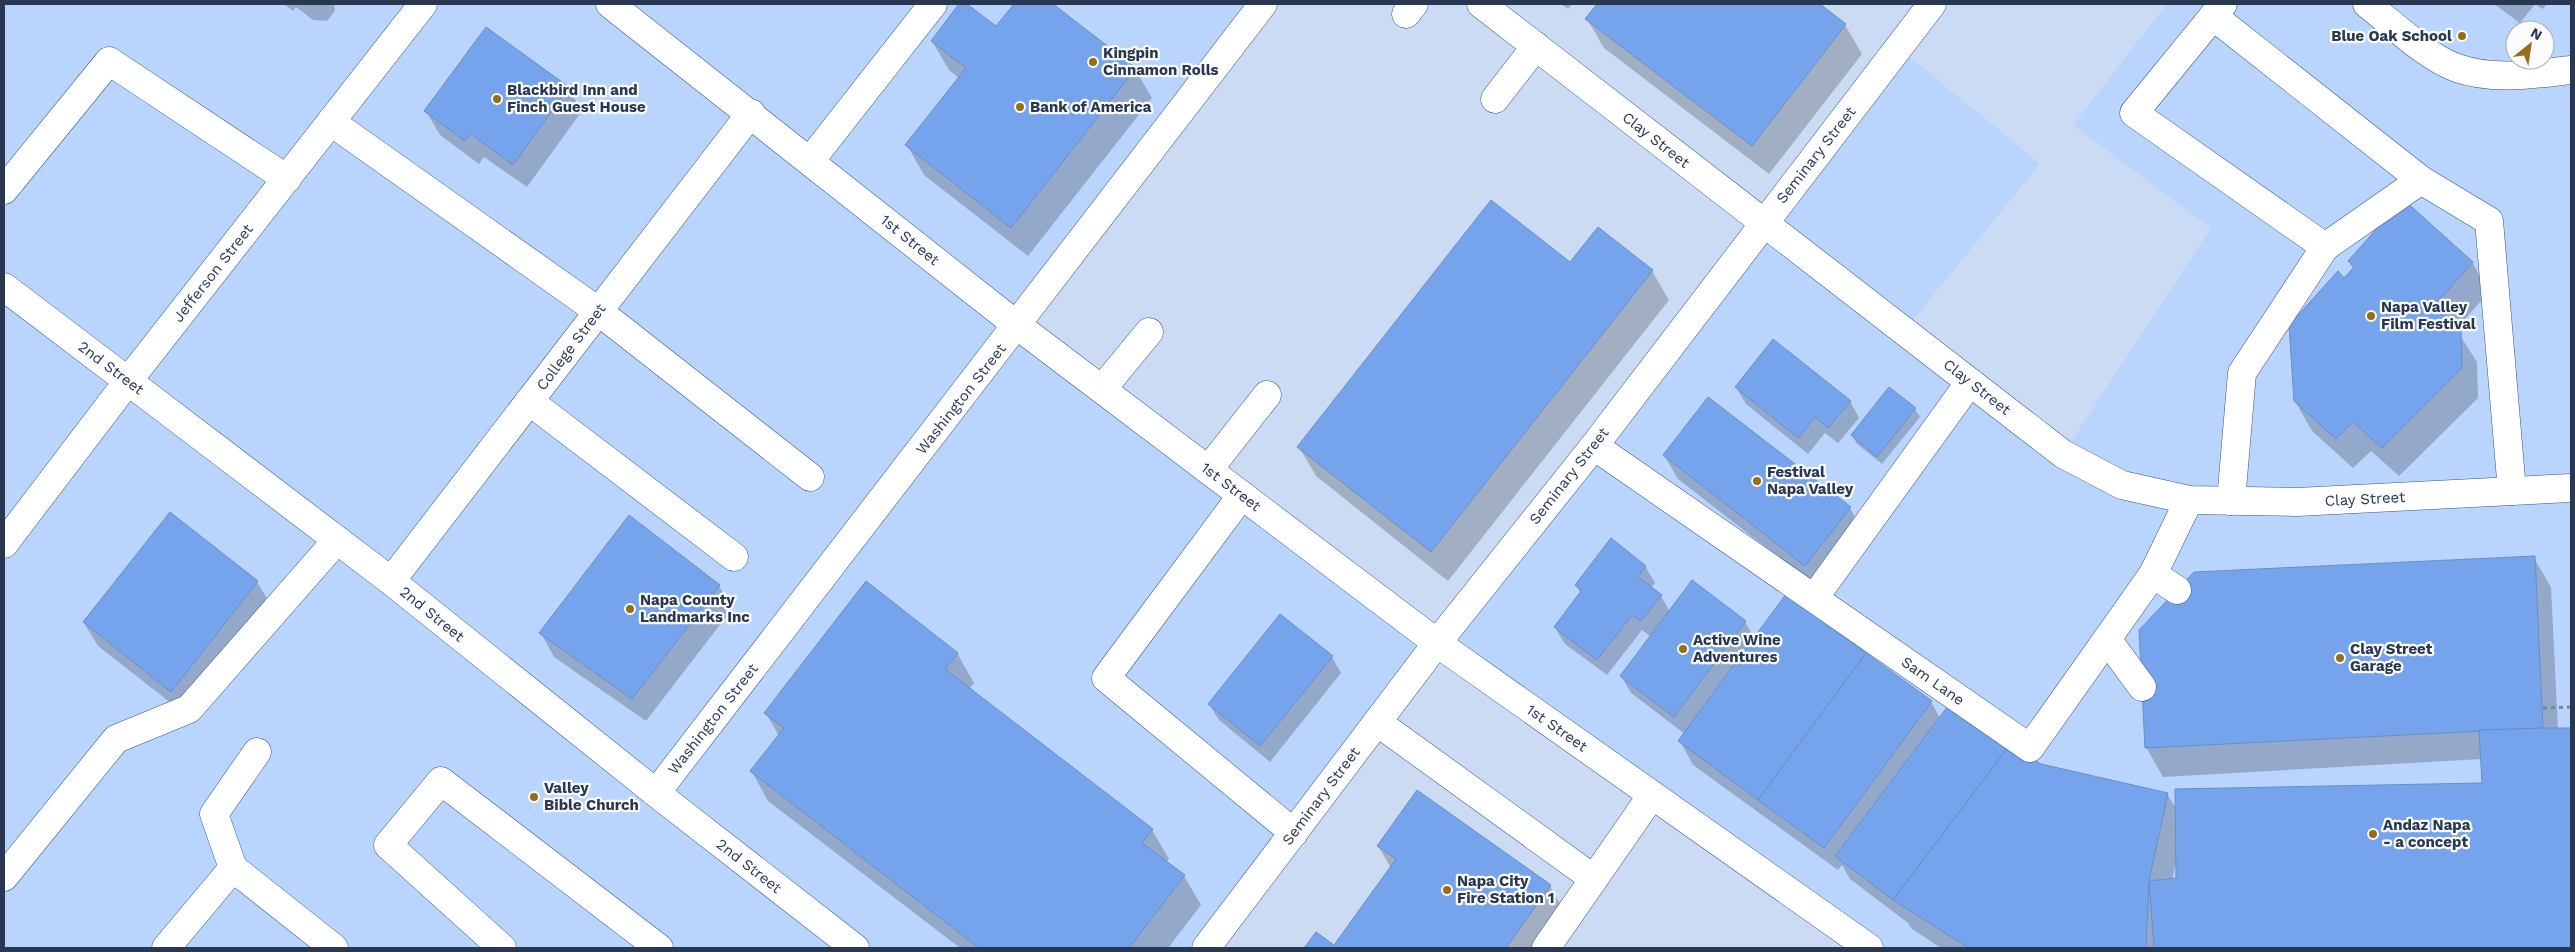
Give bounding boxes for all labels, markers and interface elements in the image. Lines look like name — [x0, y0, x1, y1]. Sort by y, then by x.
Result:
north arrow — [2505, 20, 2555, 70]
text: N — [2528, 24, 2545, 43]
place label: Blue Oak School — [2331, 27, 2452, 45]
marker: Blue Oak School — [2456, 30, 2468, 42]
place label: Kingpin Cinnamon Rolls — [1103, 44, 1219, 79]
marker: Kingpin Cinnamon Rolls — [1087, 56, 1099, 68]
place label: Blackbird Inn and Finch Guest House — [507, 81, 646, 116]
marker: Blackbird Inn and Finch Guest House — [491, 93, 503, 105]
place label: Bank of America — [1030, 98, 1152, 116]
marker: Bank of America — [1014, 101, 1026, 113]
street label: Seminary Street — [1773, 102, 1860, 207]
street label: Clay Street — [1619, 108, 1694, 172]
street label: 1st Street — [877, 211, 944, 270]
street label: Jefferson Street — [169, 220, 257, 326]
place label: Napa Valley Film Festival — [2381, 298, 2476, 333]
street label: College Street — [533, 299, 610, 394]
marker: Napa Valley Film Festival — [2365, 310, 2377, 322]
street label: 2nd Street — [75, 337, 148, 399]
street label: Washington Street — [912, 339, 1010, 458]
street label: Clay Street — [1940, 355, 2015, 419]
street label: Seminary Street — [1526, 423, 1613, 528]
street label: 1st Street — [1198, 459, 1265, 516]
place label: Festival Napa Valley — [1767, 463, 1854, 498]
marker: Festival Napa Valley — [1751, 475, 1763, 487]
street label: Clay Street — [2324, 488, 2406, 510]
street label: 2nd Street — [396, 583, 468, 646]
place label: Napa County Landmarks Inc — [640, 591, 750, 626]
marker: Napa County Landmarks Inc — [624, 603, 636, 615]
place label: Active Wine Adventures — [1693, 631, 1781, 666]
place label: Clay Street Garage — [2350, 640, 2433, 675]
marker: Active Wine Adventures — [1677, 643, 1689, 655]
marker: Clay Street Garage — [2334, 652, 2346, 664]
street label: Sam Lane — [1898, 653, 1968, 709]
street label: Washington Street — [664, 659, 762, 778]
street label: 1st Street — [1523, 700, 1592, 756]
street label: Seminary Street — [1278, 743, 1364, 849]
place label: Valley Bible Church — [544, 779, 639, 814]
marker: Valley Bible Church — [528, 791, 540, 803]
place label: Andaz Napa - a concept — [2383, 816, 2471, 851]
marker: Andaz Napa - a concept — [2367, 828, 2379, 840]
street label: 2nd Street — [713, 835, 786, 897]
place label: Napa City Fire Station 1 — [1457, 872, 1554, 907]
marker: Napa City Fire Station 1 — [1441, 884, 1453, 896]

